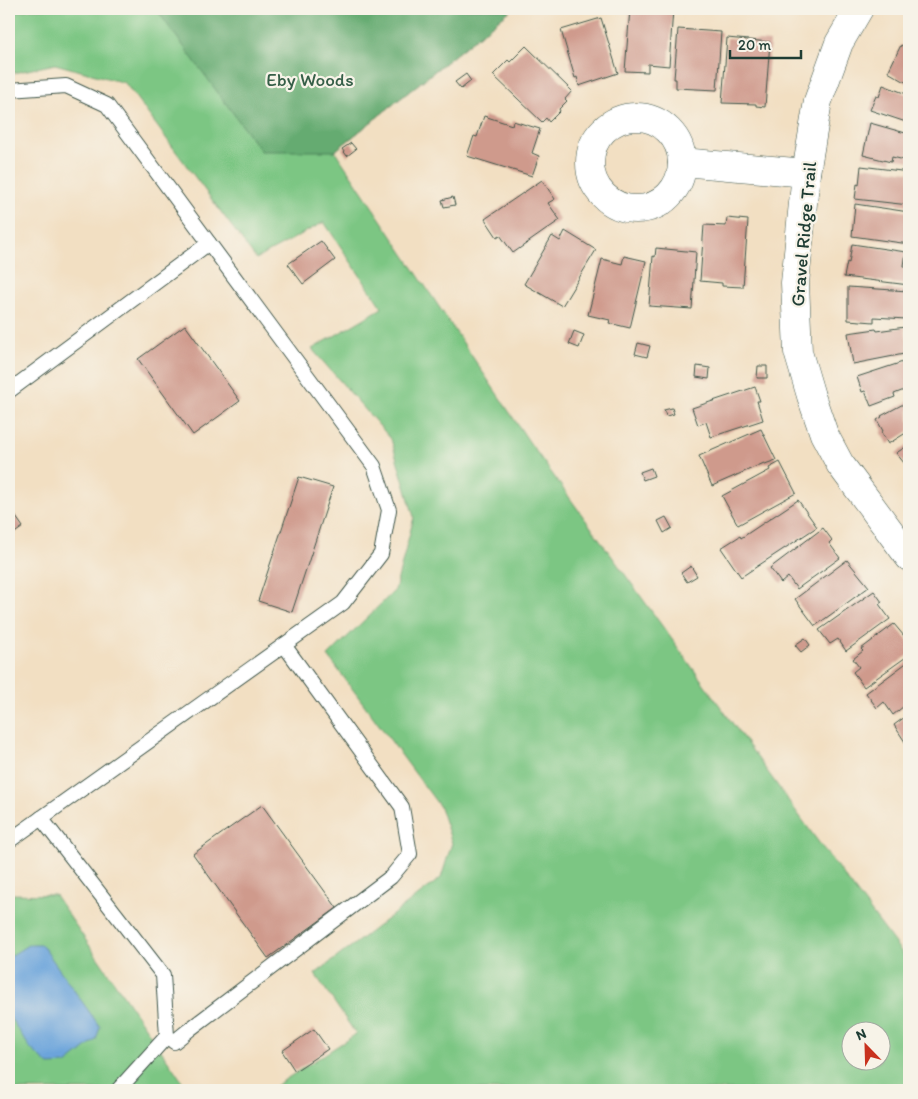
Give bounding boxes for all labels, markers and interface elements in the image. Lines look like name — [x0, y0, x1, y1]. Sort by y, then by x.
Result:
scale bar — [730, 28, 802, 60]
text: 20 m — [738, 36, 772, 54]
park label: Eby Woods — [266, 68, 354, 91]
street label: Gravel Ridge Trail — [786, 160, 821, 308]
north arrow — [840, 1022, 890, 1072]
text: N — [853, 1025, 869, 1044]

